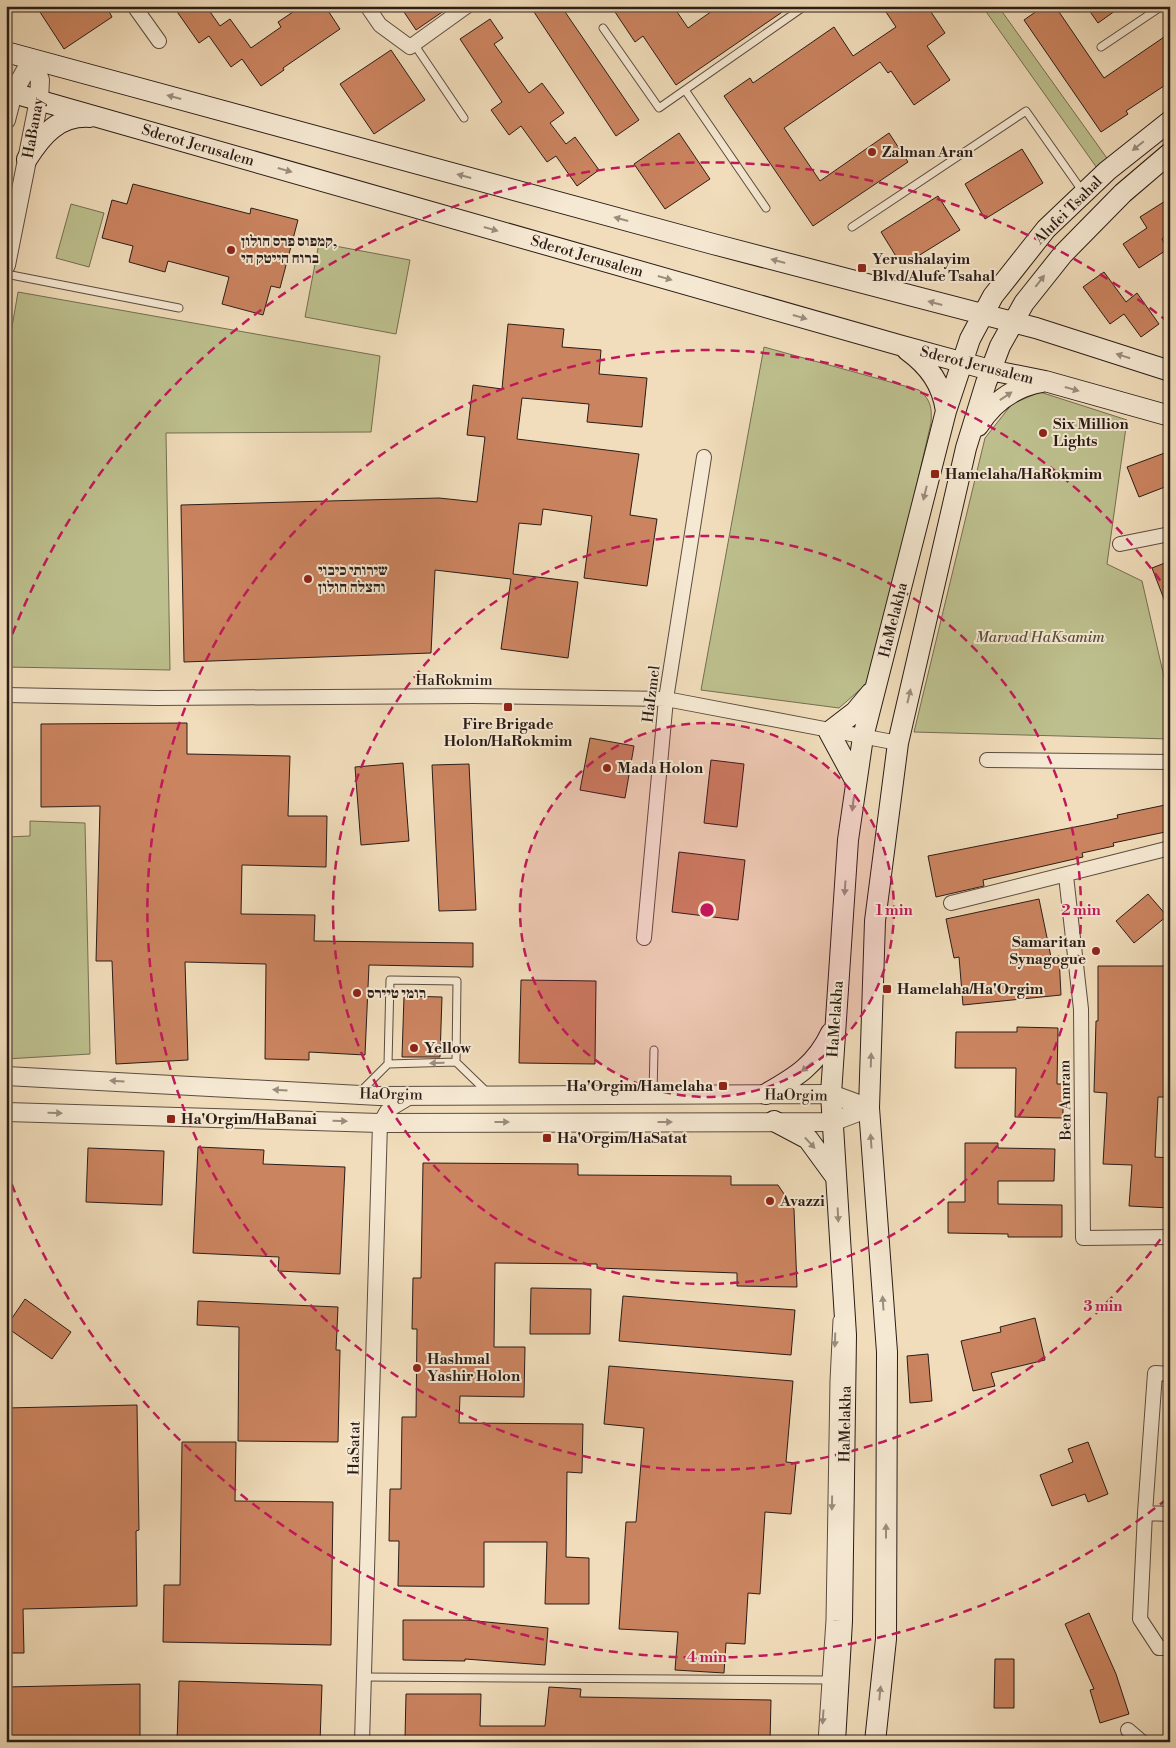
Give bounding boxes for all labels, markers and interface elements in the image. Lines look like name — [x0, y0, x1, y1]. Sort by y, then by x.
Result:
one-way arrow — [166, 92, 181, 100]
street label: HaBanay — [19, 95, 48, 160]
street label: Sderot Jerusalem — [139, 120, 256, 171]
one-way arrow — [1131, 140, 1144, 151]
place label: Zalman Aran — [882, 143, 974, 162]
marker: Zalman Aran — [866, 146, 878, 158]
one-way arrow — [277, 166, 292, 174]
one-way arrow — [457, 172, 472, 180]
street label: Alufei Tsahal — [1029, 172, 1107, 249]
one-way arrow — [613, 215, 628, 223]
one-way arrow — [484, 225, 499, 233]
street label: Sderot Jerusalem — [528, 231, 645, 282]
place label: קמפוס פרס חולון, ברוח הייטק הי — [241, 232, 337, 268]
marker: קמפוס פרס חולון, ברוח הייטק הי — [225, 244, 237, 256]
place label: Yerushalayim Blvd/Alufe Tsahal — [872, 250, 995, 286]
one-way arrow — [770, 257, 785, 265]
marker: Yerushalayim Blvd/Alufe Tsahal — [856, 262, 868, 274]
one-way arrow — [657, 274, 672, 282]
one-way arrow — [1035, 275, 1046, 288]
one-way arrow — [927, 298, 942, 306]
one-way arrow — [793, 313, 808, 321]
street label: Sderot Jerusalem — [918, 342, 1036, 389]
one-way arrow — [1116, 351, 1131, 359]
one-way arrow — [1064, 385, 1079, 393]
one-way arrow — [999, 391, 1013, 401]
place label: Six Million Lights — [1053, 415, 1130, 451]
marker: Six Million Lights — [1037, 427, 1049, 439]
place label: Hamelaha/HaRokmim — [945, 465, 1102, 484]
marker: Hamelaha/HaRokmim — [929, 468, 941, 480]
one-way arrow — [921, 485, 929, 500]
place label: שירותי כיבוי והצלה חולון — [318, 561, 388, 597]
marker: שירותי כיבוי והצלה חולון — [302, 573, 314, 585]
street label: HaMelakha — [875, 580, 912, 660]
park label: Marvad HaKsamim — [975, 628, 1105, 647]
street label: HaIzmel — [639, 664, 665, 724]
street label: HaRokmim — [415, 671, 493, 690]
one-way arrow — [905, 688, 913, 703]
marker: Fire Brigade Holon/HaRokmim — [502, 701, 514, 713]
place label: Fire Brigade Holon/HaRokmim — [444, 715, 573, 751]
place label: Mada Holon — [617, 759, 704, 778]
marker: Mada Holon — [601, 762, 613, 774]
one-way arrow — [848, 796, 856, 812]
one-way arrow — [840, 881, 848, 897]
centre of rings — [698, 901, 716, 919]
text: 1 min — [875, 901, 913, 920]
text: 2 min — [1061, 901, 1101, 920]
place label: Samaritan Synagogue — [1010, 933, 1087, 969]
marker: Samaritan Synagogue — [1090, 945, 1102, 957]
street label: HaMelakha — [823, 980, 848, 1058]
place label: Hamelaha/Ha'Orgim — [897, 980, 1044, 999]
marker: Hamelaha/Ha'Orgim — [881, 983, 893, 995]
place label: רומי טיירס — [367, 984, 426, 1003]
marker: רומי טיירס — [351, 987, 363, 999]
place label: Yellow — [424, 1039, 472, 1058]
marker: Yellow — [408, 1042, 420, 1054]
one-way arrow — [867, 1051, 875, 1067]
one-way arrow — [429, 1059, 445, 1067]
street label: Ben Amram — [1055, 1059, 1076, 1142]
one-way arrow — [801, 1061, 814, 1072]
one-way arrow — [109, 1077, 125, 1085]
place label: Ha'Orgim/Hamelaha — [567, 1077, 714, 1096]
marker: Ha'Orgim/Hamelaha — [717, 1080, 729, 1092]
street label: HaOrgim — [359, 1084, 423, 1105]
one-way arrow — [271, 1085, 287, 1093]
street label: HaOrgim — [764, 1085, 828, 1106]
one-way arrow — [47, 1109, 63, 1117]
place label: Ha'Orgim/HaBanai — [181, 1110, 317, 1129]
marker: Ha'Orgim/HaBanai — [165, 1113, 177, 1125]
one-way arrow — [657, 1117, 673, 1125]
one-way arrow — [332, 1118, 348, 1126]
one-way arrow — [495, 1118, 511, 1126]
place label: Ha'Orgim/HaSatat — [557, 1129, 688, 1148]
marker: Ha'Orgim/HaSatat — [541, 1132, 553, 1144]
one-way arrow — [867, 1133, 875, 1149]
one-way arrow — [804, 1137, 816, 1149]
place label: Avazzi — [779, 1192, 825, 1211]
marker: Avazzi — [764, 1195, 776, 1207]
one-way arrow — [834, 1208, 842, 1224]
one-way arrow — [879, 1295, 887, 1311]
text: 3 min — [1083, 1297, 1123, 1316]
one-way arrow — [831, 1333, 839, 1349]
place label: Hashmal Yashir Holon — [427, 1350, 521, 1386]
marker: Hashmal Yashir Holon — [411, 1362, 423, 1374]
street label: HaMelakha — [835, 1385, 856, 1463]
street label: HaSatat — [345, 1420, 364, 1475]
one-way arrow — [828, 1495, 836, 1511]
one-way arrow — [882, 1523, 890, 1539]
text: 4 min — [687, 1648, 728, 1667]
one-way arrow — [876, 1685, 884, 1701]
one-way arrow — [819, 1710, 827, 1726]

